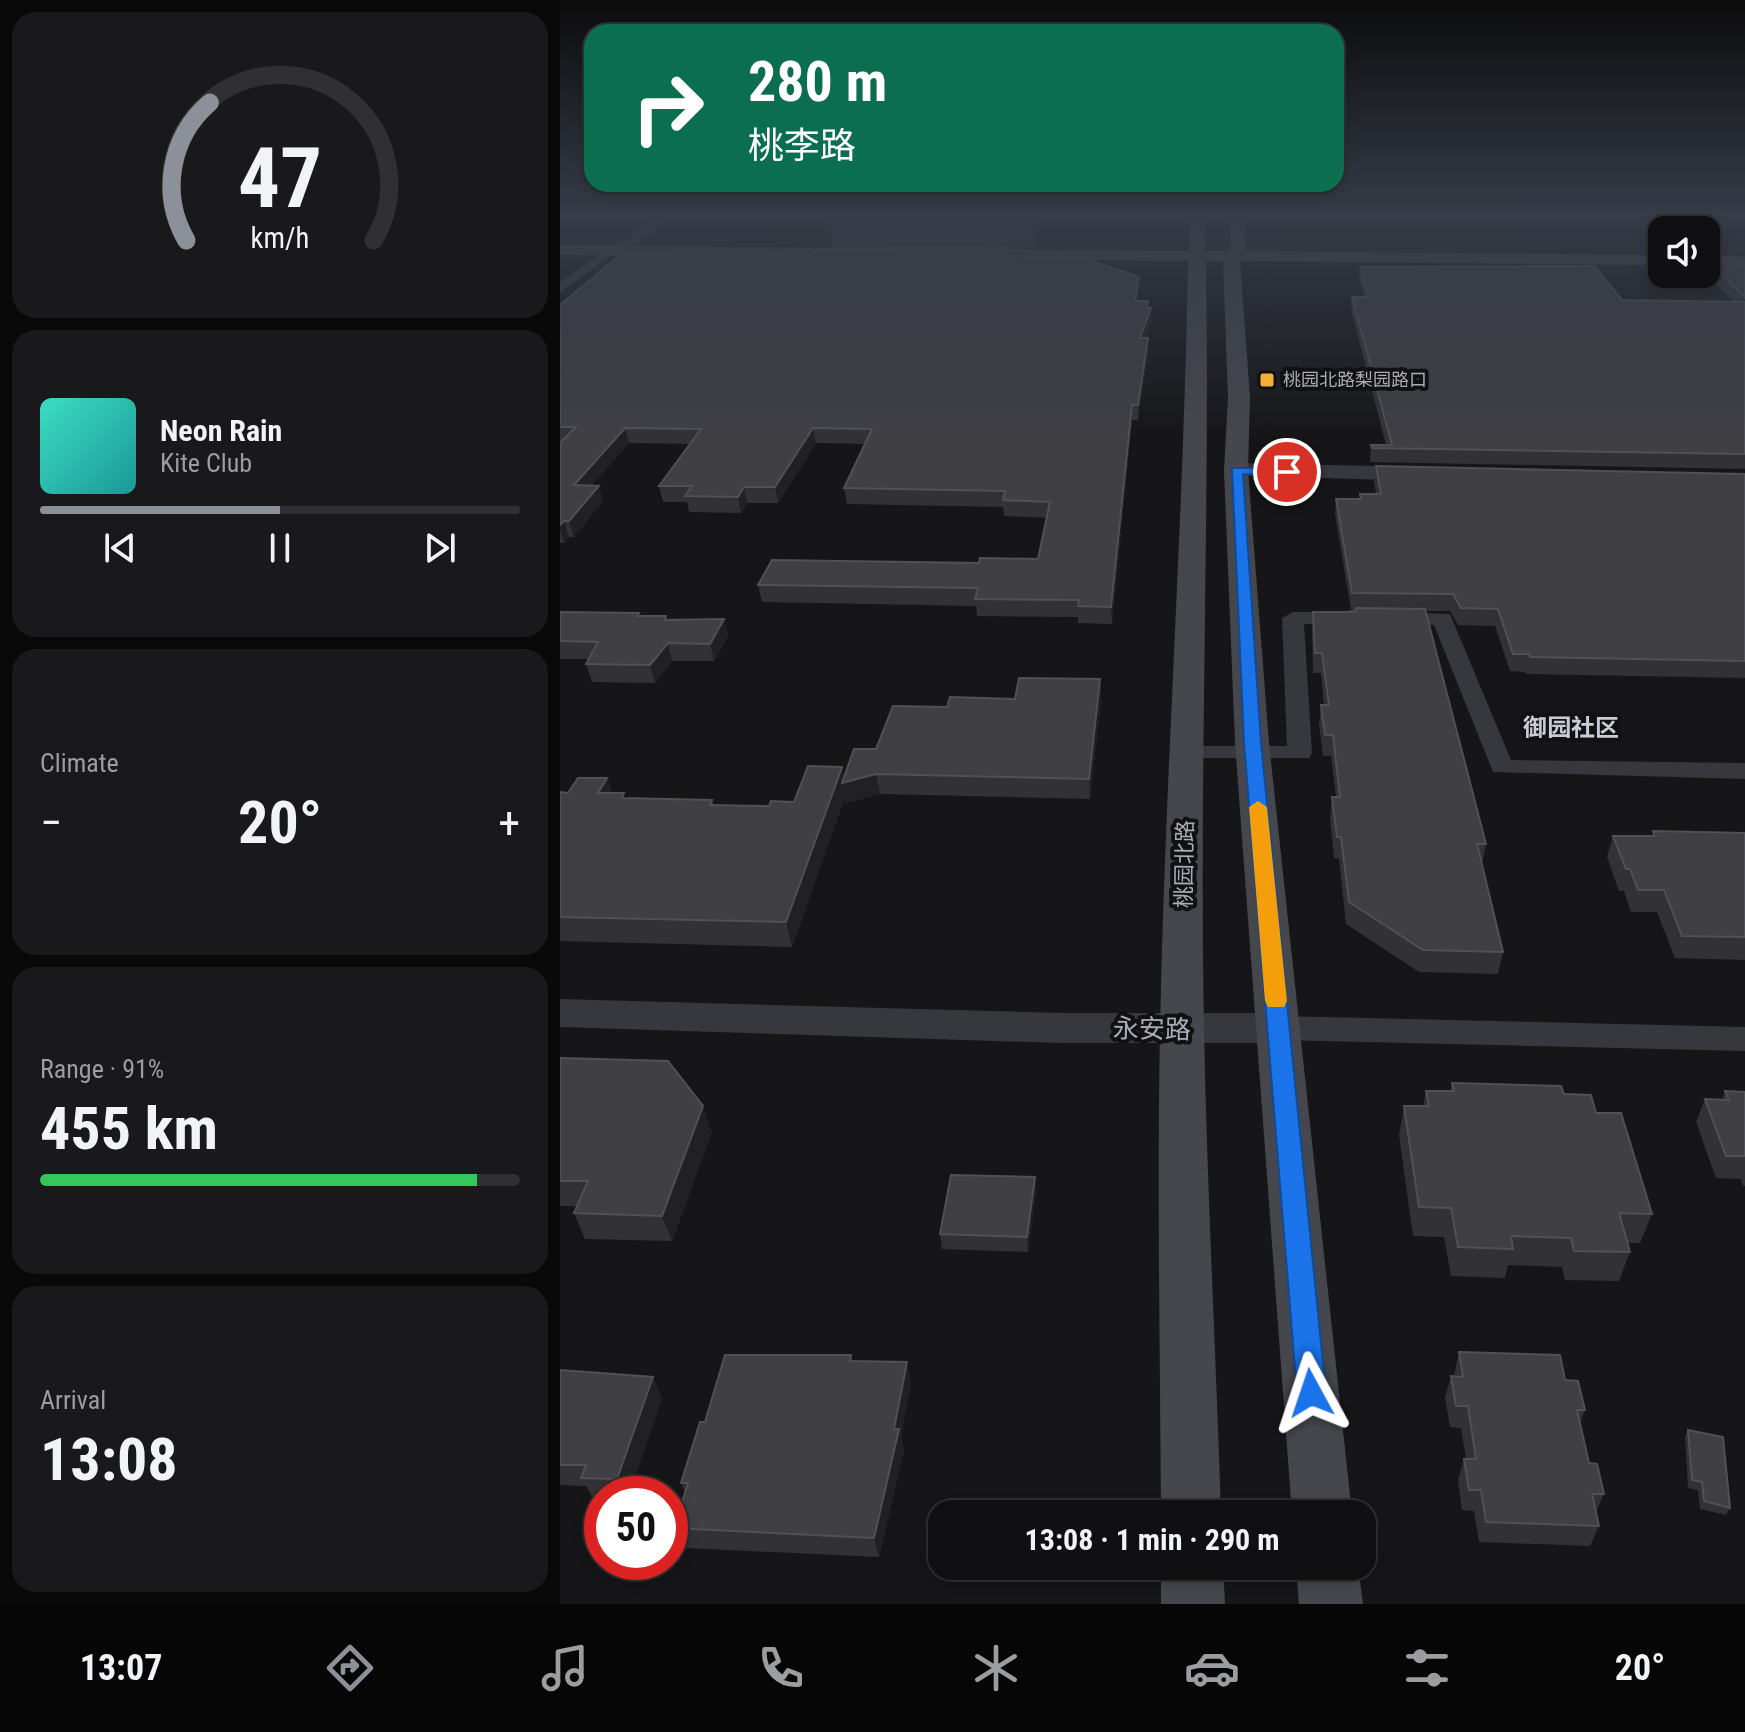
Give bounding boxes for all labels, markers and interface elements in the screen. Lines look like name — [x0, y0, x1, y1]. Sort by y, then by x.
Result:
text: 280 m — [748, 49, 887, 115]
icon: right — [616, 56, 720, 160]
text: 桃李路 — [748, 125, 856, 167]
text: 47 — [238, 130, 322, 227]
map controls — [1648, 216, 1720, 288]
button: sound — [1648, 216, 1720, 288]
text: km/h — [251, 221, 309, 255]
place label: 桃园北路梨园路口 — [1283, 369, 1427, 390]
marker: 桃园北路梨园路口 — [1258, 371, 1276, 389]
text: Neon Rain — [160, 413, 282, 448]
pin — [1253, 438, 1321, 506]
text: Kite Club — [160, 448, 252, 478]
icon: arrive — [1265, 450, 1309, 494]
icon: previous — [98, 526, 142, 570]
icon: pause — [258, 526, 302, 570]
icon: next — [418, 526, 462, 570]
district label: 御园社区 — [1523, 714, 1619, 742]
text: Climate — [40, 748, 119, 778]
text: 20° — [238, 787, 322, 858]
text: − — [40, 797, 62, 849]
text: + — [498, 797, 520, 849]
street label: 桃园北路 — [1171, 820, 1198, 908]
street label: 永安路 — [1113, 1013, 1191, 1045]
text: Range · 91% — [40, 1054, 164, 1084]
text: 455 km — [40, 1093, 218, 1164]
position arrow — [1269, 1351, 1353, 1435]
text: Arrival — [40, 1385, 106, 1415]
text: 13:08 — [40, 1424, 178, 1495]
speed limit sign: 50 — [584, 1476, 688, 1580]
text: 13:08 · 1 min · 290 m — [1025, 1522, 1279, 1557]
icon: directions — [322, 1640, 378, 1696]
icon: music — [537, 1640, 593, 1696]
icon: phone — [753, 1640, 809, 1696]
icon: climate — [968, 1640, 1024, 1696]
icon: car — [1184, 1640, 1240, 1696]
icon: filters — [1399, 1640, 1455, 1696]
text: 13:07 — [80, 1647, 162, 1689]
text: 20° — [1615, 1647, 1665, 1689]

